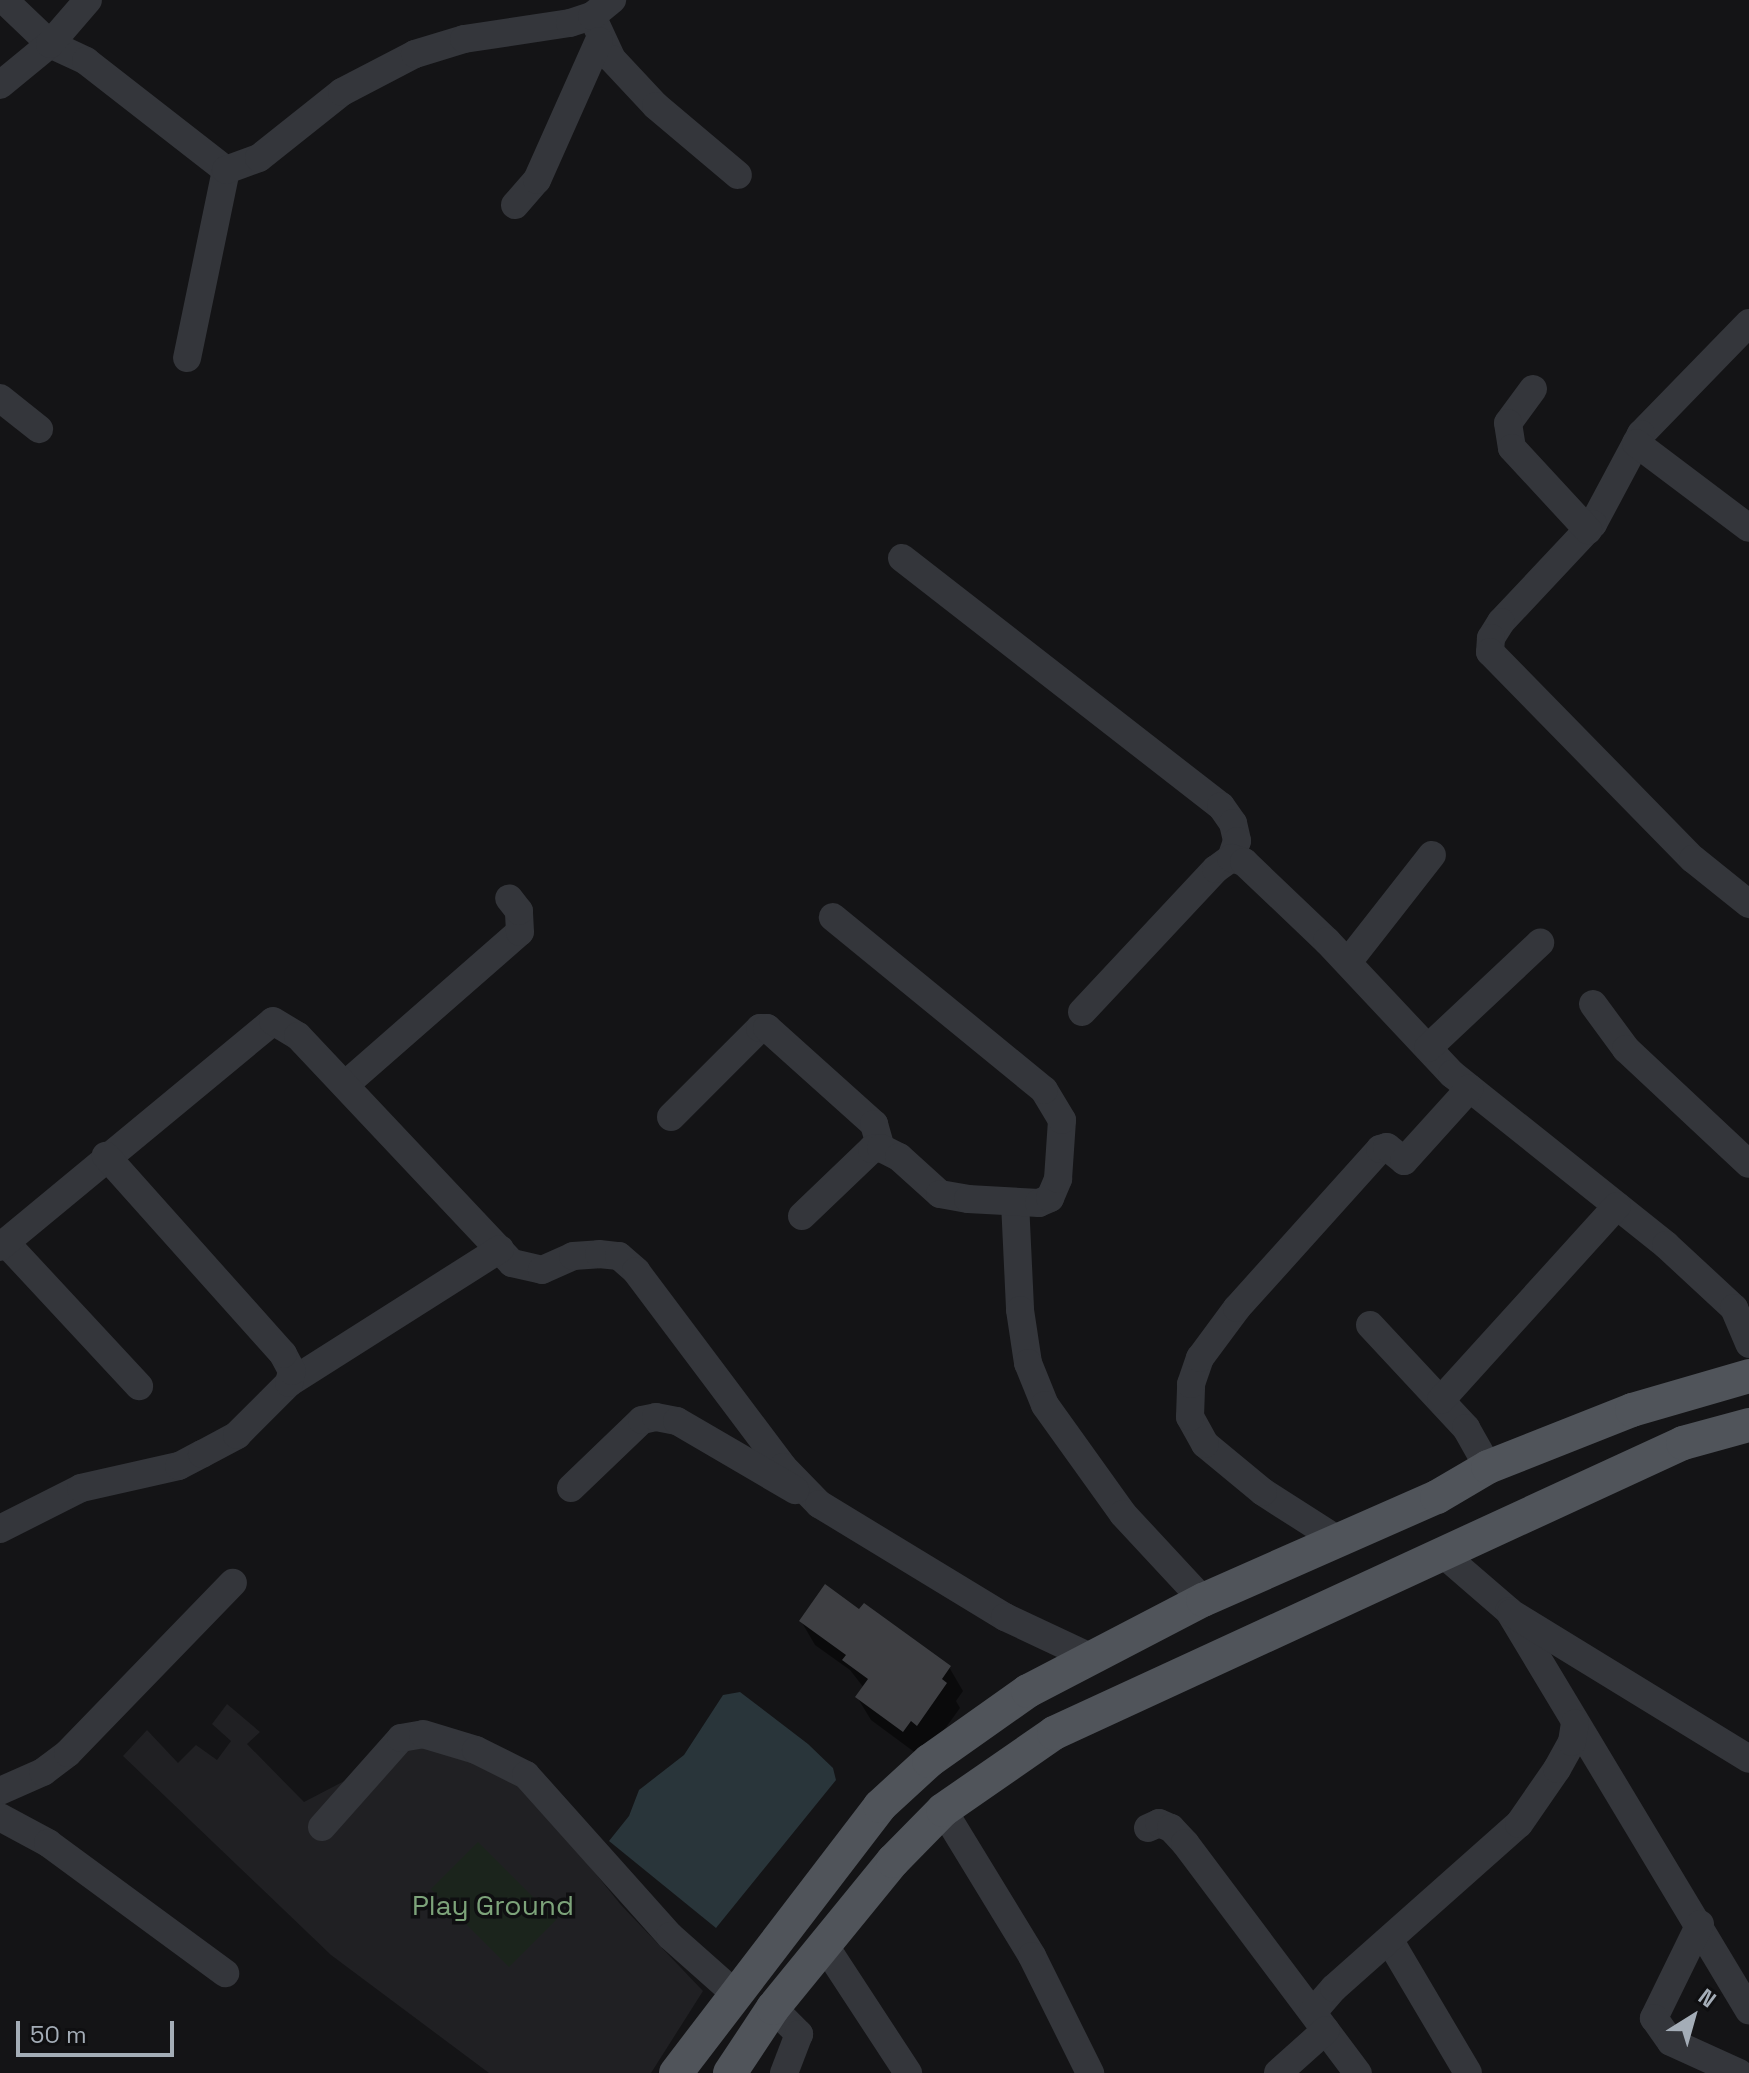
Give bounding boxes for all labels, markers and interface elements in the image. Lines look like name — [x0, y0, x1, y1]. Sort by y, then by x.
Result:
park label: Play Ground — [412, 1888, 574, 1922]
north arrow — [1653, 1977, 1733, 2057]
text: N — [1693, 1982, 1722, 2013]
scale bar — [20, 2005, 178, 2055]
text: 50 m — [30, 2019, 87, 2050]

